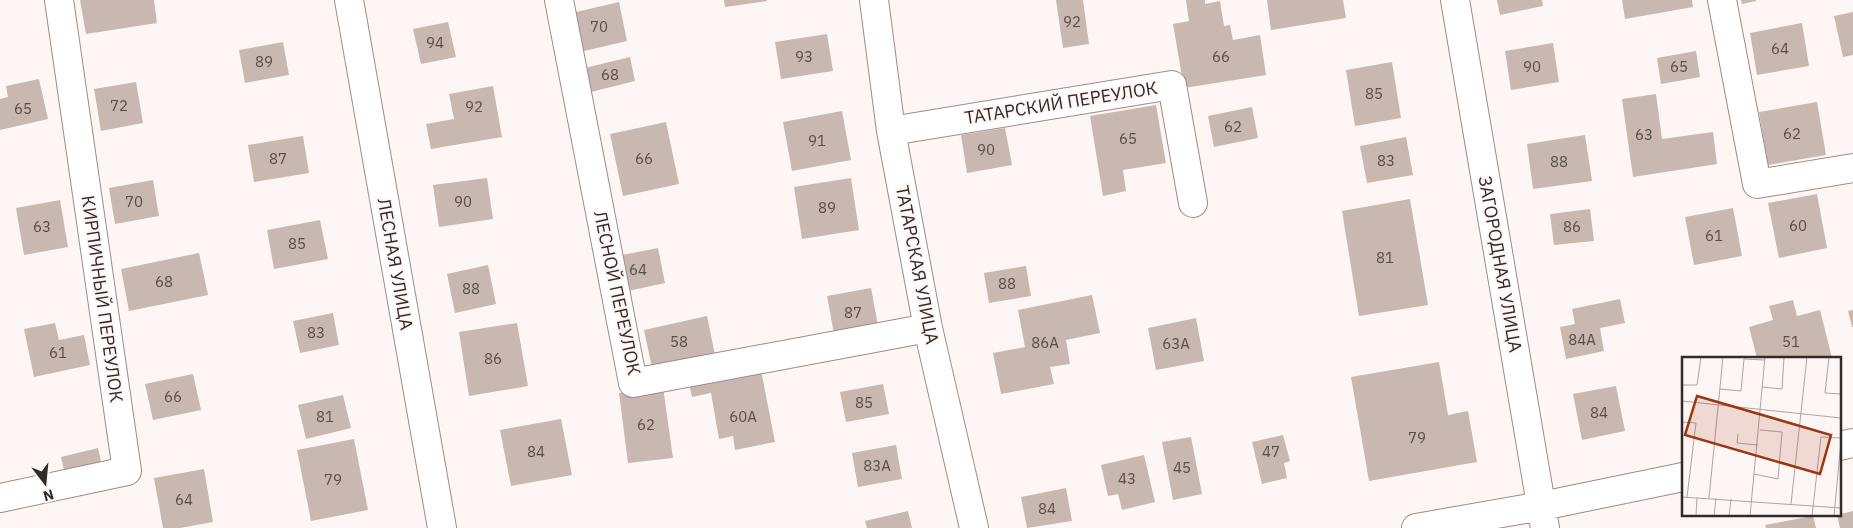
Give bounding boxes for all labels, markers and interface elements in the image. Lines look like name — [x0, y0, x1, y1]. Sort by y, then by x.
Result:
house number: 92 — [1063, 12, 1081, 31]
house number: 70 — [590, 17, 608, 36]
house number: 94 — [426, 33, 444, 52]
house number: 64 — [1771, 39, 1789, 58]
house number: 93 — [795, 47, 813, 66]
house number: 66 — [1212, 47, 1230, 66]
house number: 89 — [255, 52, 273, 71]
house number: 90 — [1523, 57, 1541, 76]
house number: 65 — [1670, 57, 1688, 76]
house number: 68 — [601, 65, 619, 84]
street label: ТАТАРСКИЙ ПЕРЕУЛОК — [963, 76, 1159, 129]
house number: 85 — [1365, 84, 1383, 103]
house number: 72 — [110, 96, 128, 115]
house number: 92 — [465, 97, 483, 116]
house number: 65 — [14, 99, 32, 118]
house number: 62 — [1224, 117, 1242, 136]
house number: 62 — [1783, 124, 1801, 143]
house number: 63 — [1635, 125, 1653, 144]
house number: 65 — [1119, 129, 1137, 148]
house number: 91 — [808, 131, 826, 150]
house number: 90 — [977, 140, 995, 159]
house number: 87 — [269, 149, 287, 168]
house number: 66 — [635, 149, 653, 168]
house number: 83 — [1377, 151, 1395, 170]
house number: 88 — [1550, 152, 1568, 171]
street label: ЗАГОРОДНАЯ УЛИЦА — [1474, 174, 1527, 355]
street label: ТАТАРСКАЯ УЛИЦА — [891, 184, 944, 347]
house number: 70 — [125, 192, 143, 211]
house number: 90 — [454, 192, 472, 211]
street label: КИРПИЧНЫЙ ПЕРЕУЛОК — [77, 194, 128, 404]
street label: ЛЕСНАЯ УЛИЦА — [373, 196, 418, 332]
house number: 89 — [818, 198, 836, 217]
street label: ЛЕСНОЙ ПЕРЕУЛОК — [589, 209, 646, 377]
house number: 60 — [1789, 216, 1807, 235]
house number: 63 — [33, 217, 51, 236]
house number: 86 — [1563, 217, 1581, 236]
house number: 61 — [1705, 226, 1723, 245]
house number: 85 — [288, 234, 306, 253]
house number: 81 — [1376, 248, 1394, 267]
house number: 64 — [629, 260, 647, 279]
house number: 68 — [155, 272, 173, 291]
house number: 88 — [998, 274, 1016, 293]
house number: 88 — [462, 279, 480, 298]
house number: 87 — [844, 303, 862, 322]
house number: 83 — [307, 323, 325, 342]
house number: 84А — [1568, 330, 1596, 349]
house number: 58 — [670, 332, 688, 351]
house number: 51 — [1782, 332, 1800, 351]
house number: 86А — [1031, 333, 1059, 352]
house number: 63А — [1162, 334, 1190, 353]
house number: 61 — [49, 343, 67, 362]
house number: 86 — [484, 349, 502, 368]
inset map — [1682, 357, 1840, 516]
house number: 66 — [164, 387, 182, 406]
house number: 85 — [855, 393, 873, 412]
house number: 84 — [1590, 403, 1608, 422]
house number: 81 — [316, 407, 334, 426]
house number: 60А — [729, 407, 757, 426]
house number: 62 — [637, 415, 655, 434]
house number: 79 — [1408, 428, 1426, 447]
house number: 84 — [527, 442, 545, 461]
house number: 47 — [1262, 442, 1280, 461]
house number: 83А — [863, 456, 891, 475]
north arrow — [20, 458, 70, 508]
house number: 45 — [1173, 458, 1191, 477]
house number: 43 — [1118, 469, 1136, 488]
house number: 79 — [324, 470, 342, 489]
text: N — [41, 485, 56, 506]
house number: 64 — [175, 490, 193, 509]
house number: 84 — [1038, 499, 1056, 518]

